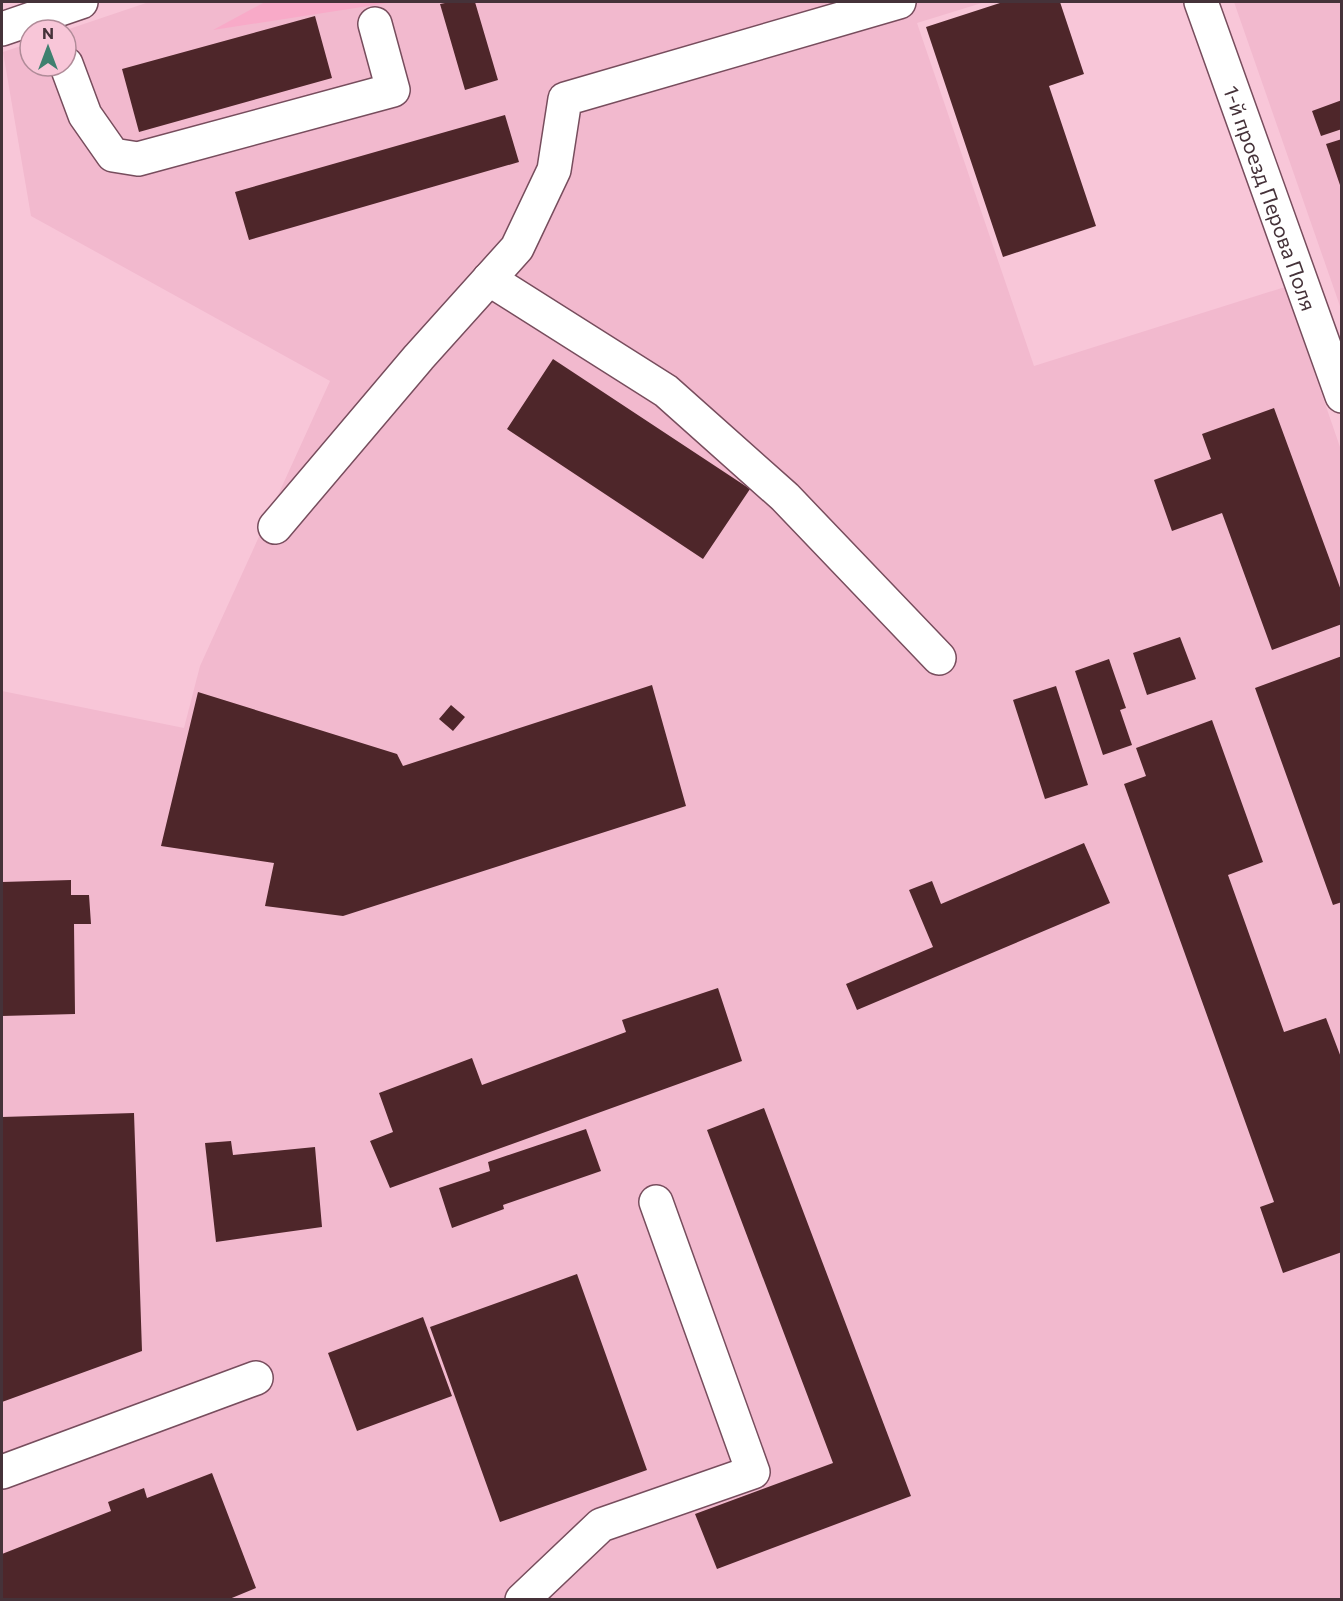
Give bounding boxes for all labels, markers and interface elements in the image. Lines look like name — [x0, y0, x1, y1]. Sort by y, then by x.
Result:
north arrow — [18, 18, 78, 78]
text: N — [42, 23, 54, 42]
street label: 1-й проезд Перова Поля — [1219, 82, 1323, 314]

